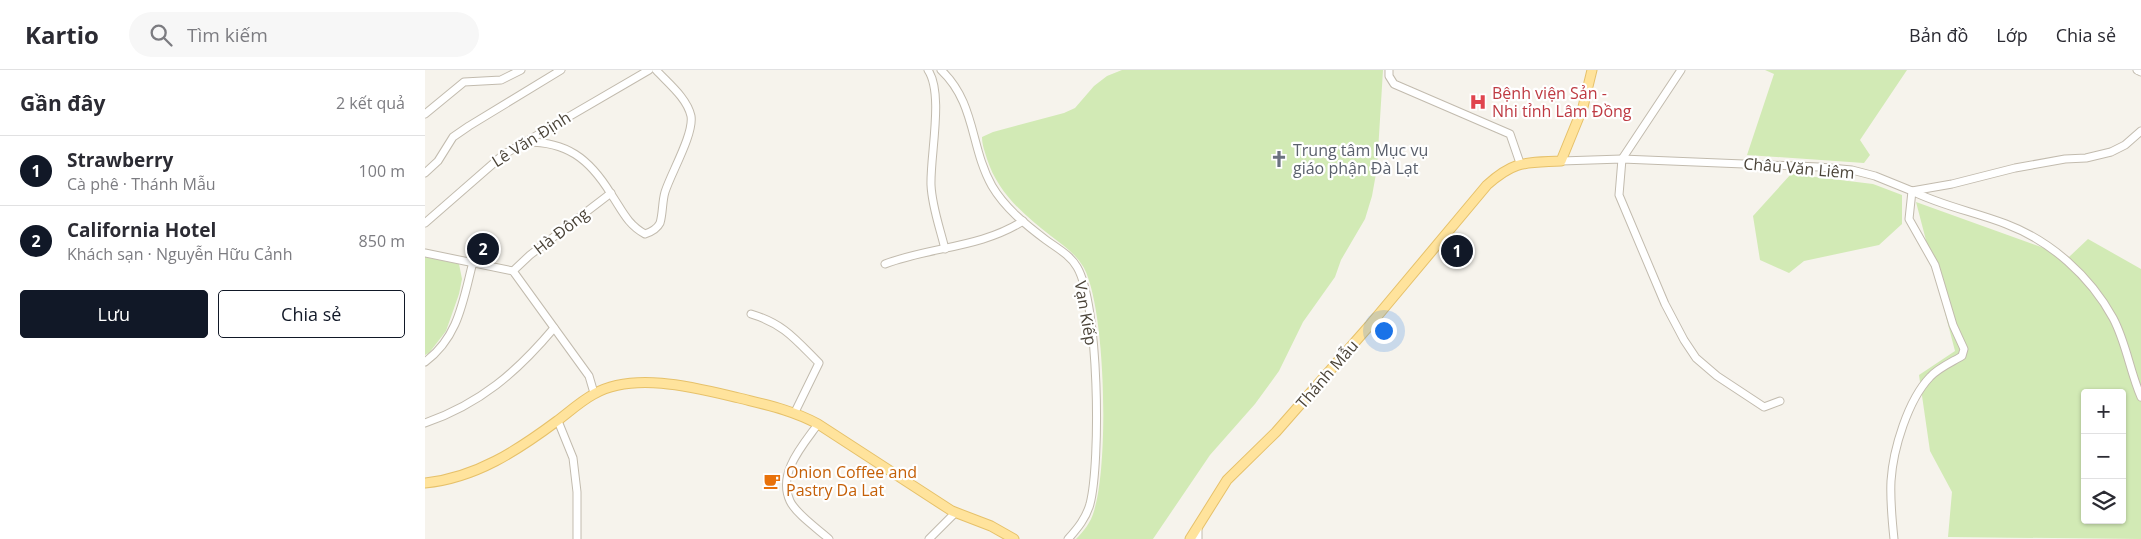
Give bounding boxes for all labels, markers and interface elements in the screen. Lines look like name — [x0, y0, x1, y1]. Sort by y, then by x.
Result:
search box — [129, 12, 479, 57]
text: Kartio — [25, 18, 99, 51]
icon: search — [147, 21, 175, 49]
text: Tìm kiếm — [187, 22, 268, 48]
text: Bản đồ — [1909, 23, 1968, 47]
text: Lớp — [1996, 23, 2028, 47]
text: Chia sẻ — [2056, 23, 2116, 47]
place label: Bệnh viện Sản - Nhi tỉnh Lâm Đồng — [1492, 82, 1632, 122]
text: Gần đây — [20, 89, 105, 117]
text: 2 kết quả — [336, 92, 405, 114]
hospital icon: Bệnh viện Sản - Nhi tỉnh Lâm Đồng — [1468, 92, 1488, 112]
street label: Lê Văn Định — [487, 106, 575, 172]
place label: Trung tâm Mục vụ giáo phận Đà Lạt — [1293, 139, 1428, 179]
text: Strawberry — [67, 147, 173, 173]
church icon: Trung tâm Mục vụ giáo phận Đà Lạt — [1269, 149, 1289, 169]
street label: Châu Văn Liêm — [1743, 152, 1855, 184]
text: 1 — [31, 160, 41, 182]
text: 100 m — [359, 160, 405, 182]
text: Cà phê · Thánh Mẫu — [67, 173, 216, 195]
street label: Hà Đông — [529, 202, 593, 260]
text: California Hotel — [67, 217, 216, 243]
text: 2 — [31, 230, 41, 252]
text: 850 m — [359, 230, 405, 252]
pin: 2 — [467, 230, 499, 268]
pin: 1 — [1441, 232, 1473, 270]
text: Khách sạn · Nguyễn Hữu Cảnh — [67, 243, 292, 265]
street label: Vạn Kiếp — [1070, 279, 1102, 347]
button: Lưu — [20, 290, 208, 338]
button: Chia sẻ — [218, 290, 405, 338]
your location — [1371, 318, 1397, 344]
street label: Thánh Mẫu — [1291, 335, 1363, 413]
map controls — [2081, 389, 2126, 524]
button: + — [2081, 389, 2126, 434]
button: − — [2081, 434, 2126, 479]
place label: Onion Coffee and Pastry Da Lat — [786, 461, 917, 501]
cafe icon: Onion Coffee and Pastry Da Lat — [762, 471, 782, 491]
button: layers — [2081, 479, 2126, 524]

